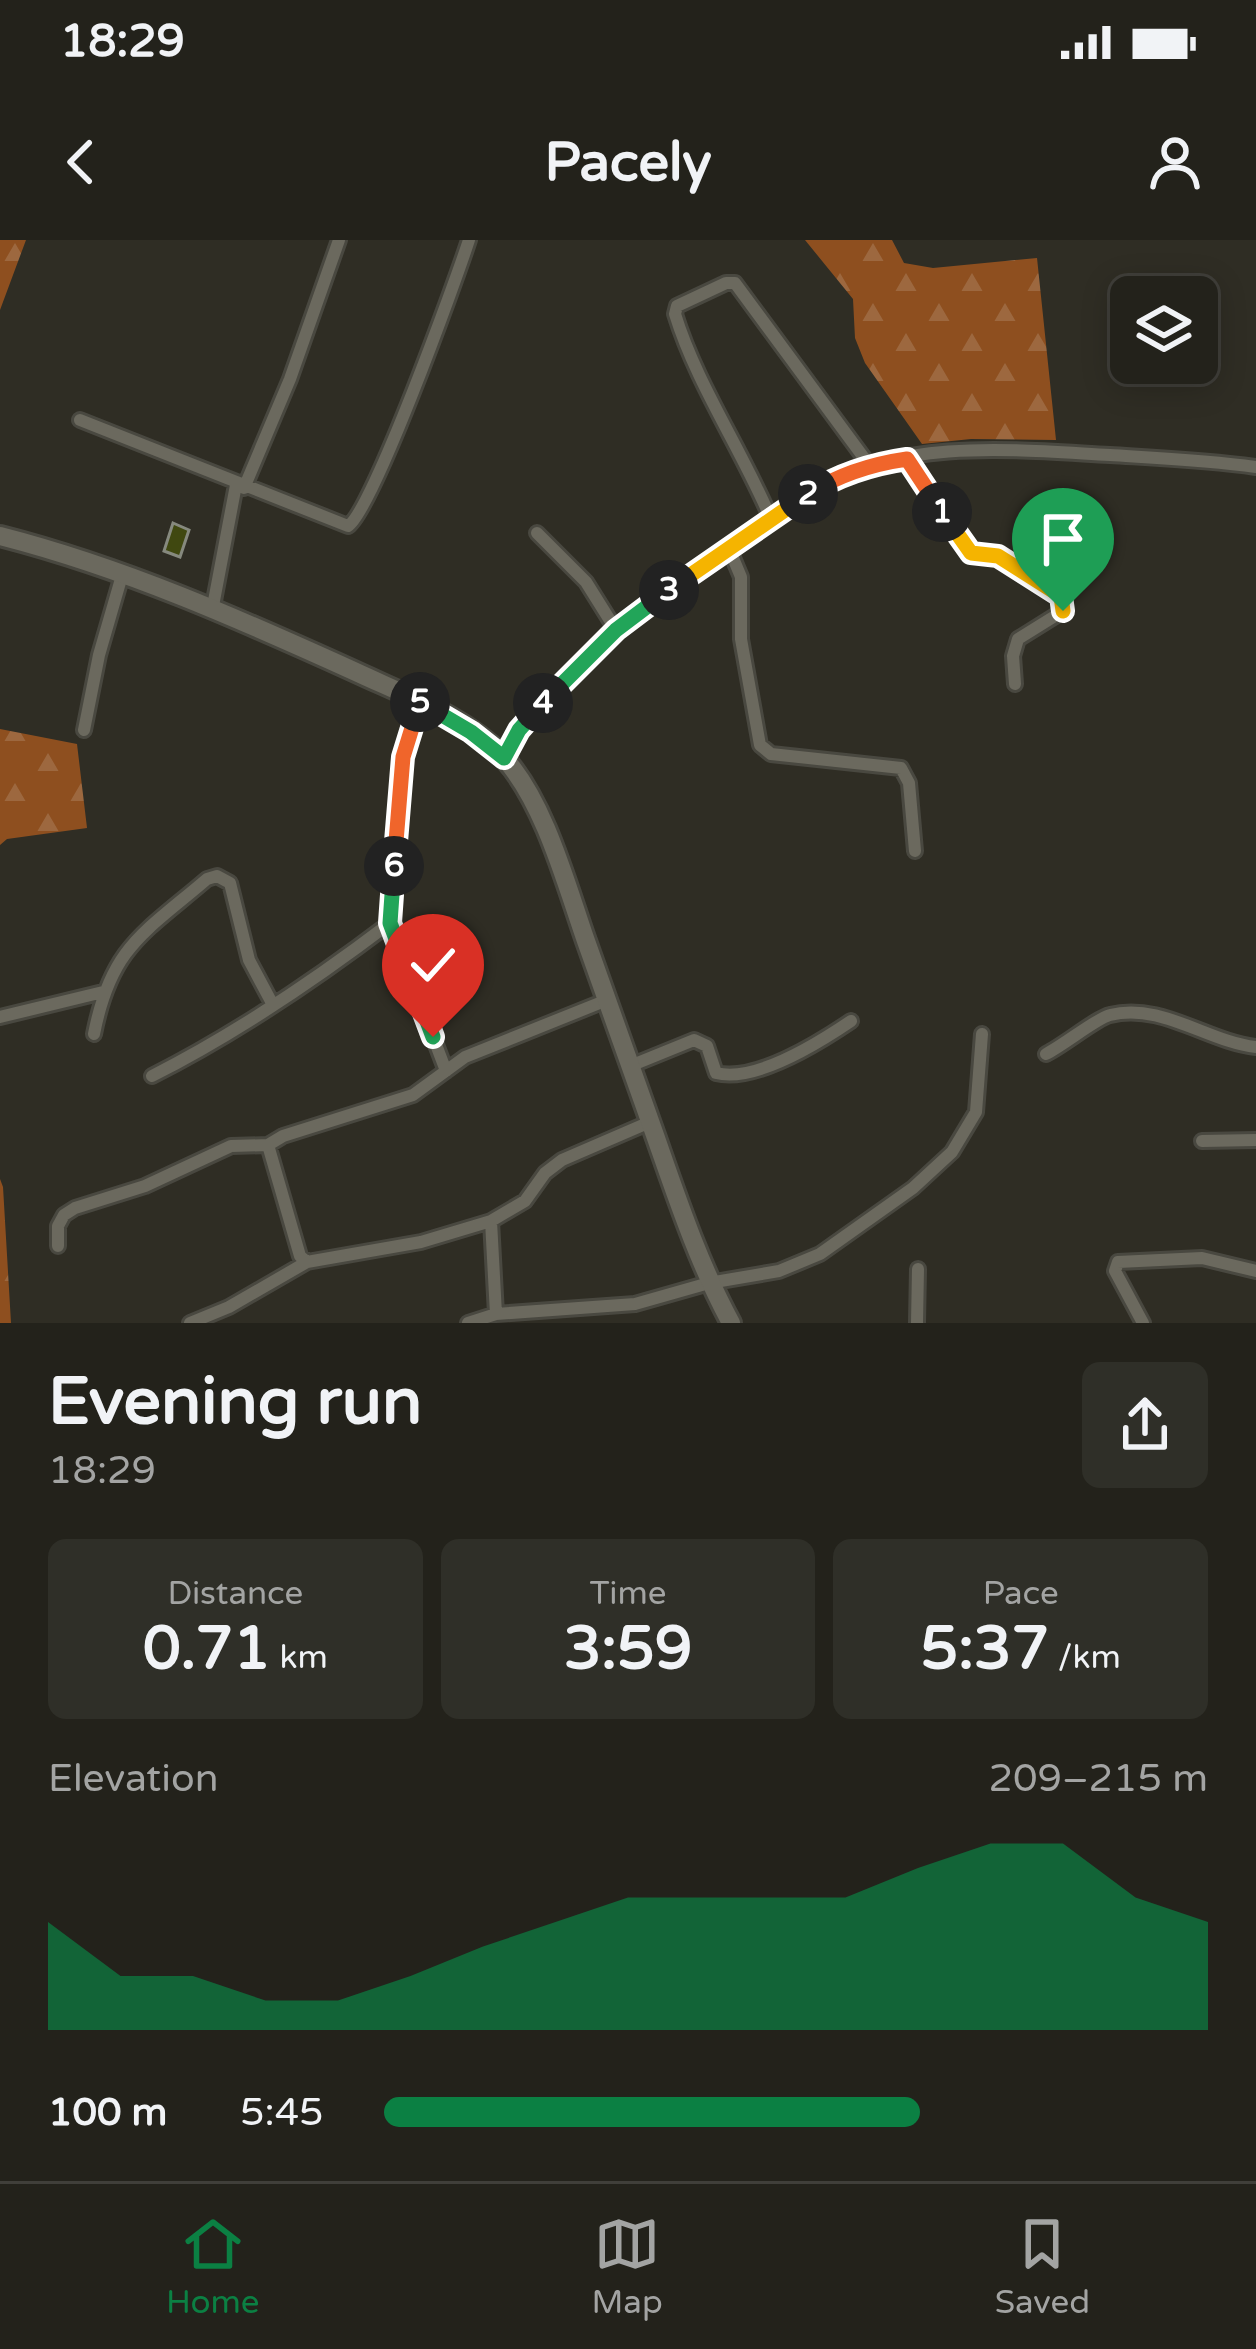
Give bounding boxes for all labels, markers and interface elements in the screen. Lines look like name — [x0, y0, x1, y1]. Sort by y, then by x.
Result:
text: 18:29 — [60, 15, 185, 69]
icon: back — [48, 129, 114, 195]
icon: person — [1142, 129, 1208, 195]
text: Pacely — [545, 130, 711, 195]
map controls — [1110, 276, 1218, 384]
button: layers — [1110, 276, 1218, 384]
pin: 2 — [778, 464, 838, 524]
text: 2 — [798, 474, 818, 513]
pin: 1 — [912, 482, 972, 542]
pin — [1012, 488, 1114, 611]
text: 1 — [932, 492, 952, 531]
icon: arrive — [1030, 506, 1096, 572]
pin: 3 — [639, 560, 699, 620]
text: 3 — [659, 570, 679, 609]
pin: 5 — [390, 672, 450, 732]
pin: 4 — [513, 673, 573, 733]
text: 5 — [410, 682, 430, 721]
text: 4 — [533, 683, 553, 722]
pin: 6 — [364, 836, 424, 896]
text: 6 — [384, 846, 404, 885]
pin — [382, 914, 484, 1037]
icon: check — [400, 932, 466, 998]
text: Evening run — [48, 1362, 422, 1442]
button: share — [1082, 1362, 1208, 1488]
text: 18:29 — [48, 1447, 156, 1494]
text: Distance — [167, 1574, 303, 1613]
text: Time — [590, 1574, 666, 1613]
text: Pace — [983, 1574, 1059, 1613]
text: 0.71 — [143, 1613, 271, 1685]
text: 3:59 — [564, 1613, 692, 1685]
text: 5:37 — [921, 1613, 1049, 1685]
text: km — [271, 1638, 328, 1677]
text: /km — [1049, 1638, 1121, 1677]
text: Elevation — [48, 1755, 218, 1802]
text: 209–215 m — [988, 1755, 1208, 1802]
text: 100 m — [48, 2089, 167, 2136]
text: 5:45 — [240, 2089, 324, 2136]
tab: Home — [166, 2211, 259, 2322]
tab: Map — [591, 2211, 663, 2322]
tab: Saved — [995, 2211, 1090, 2322]

